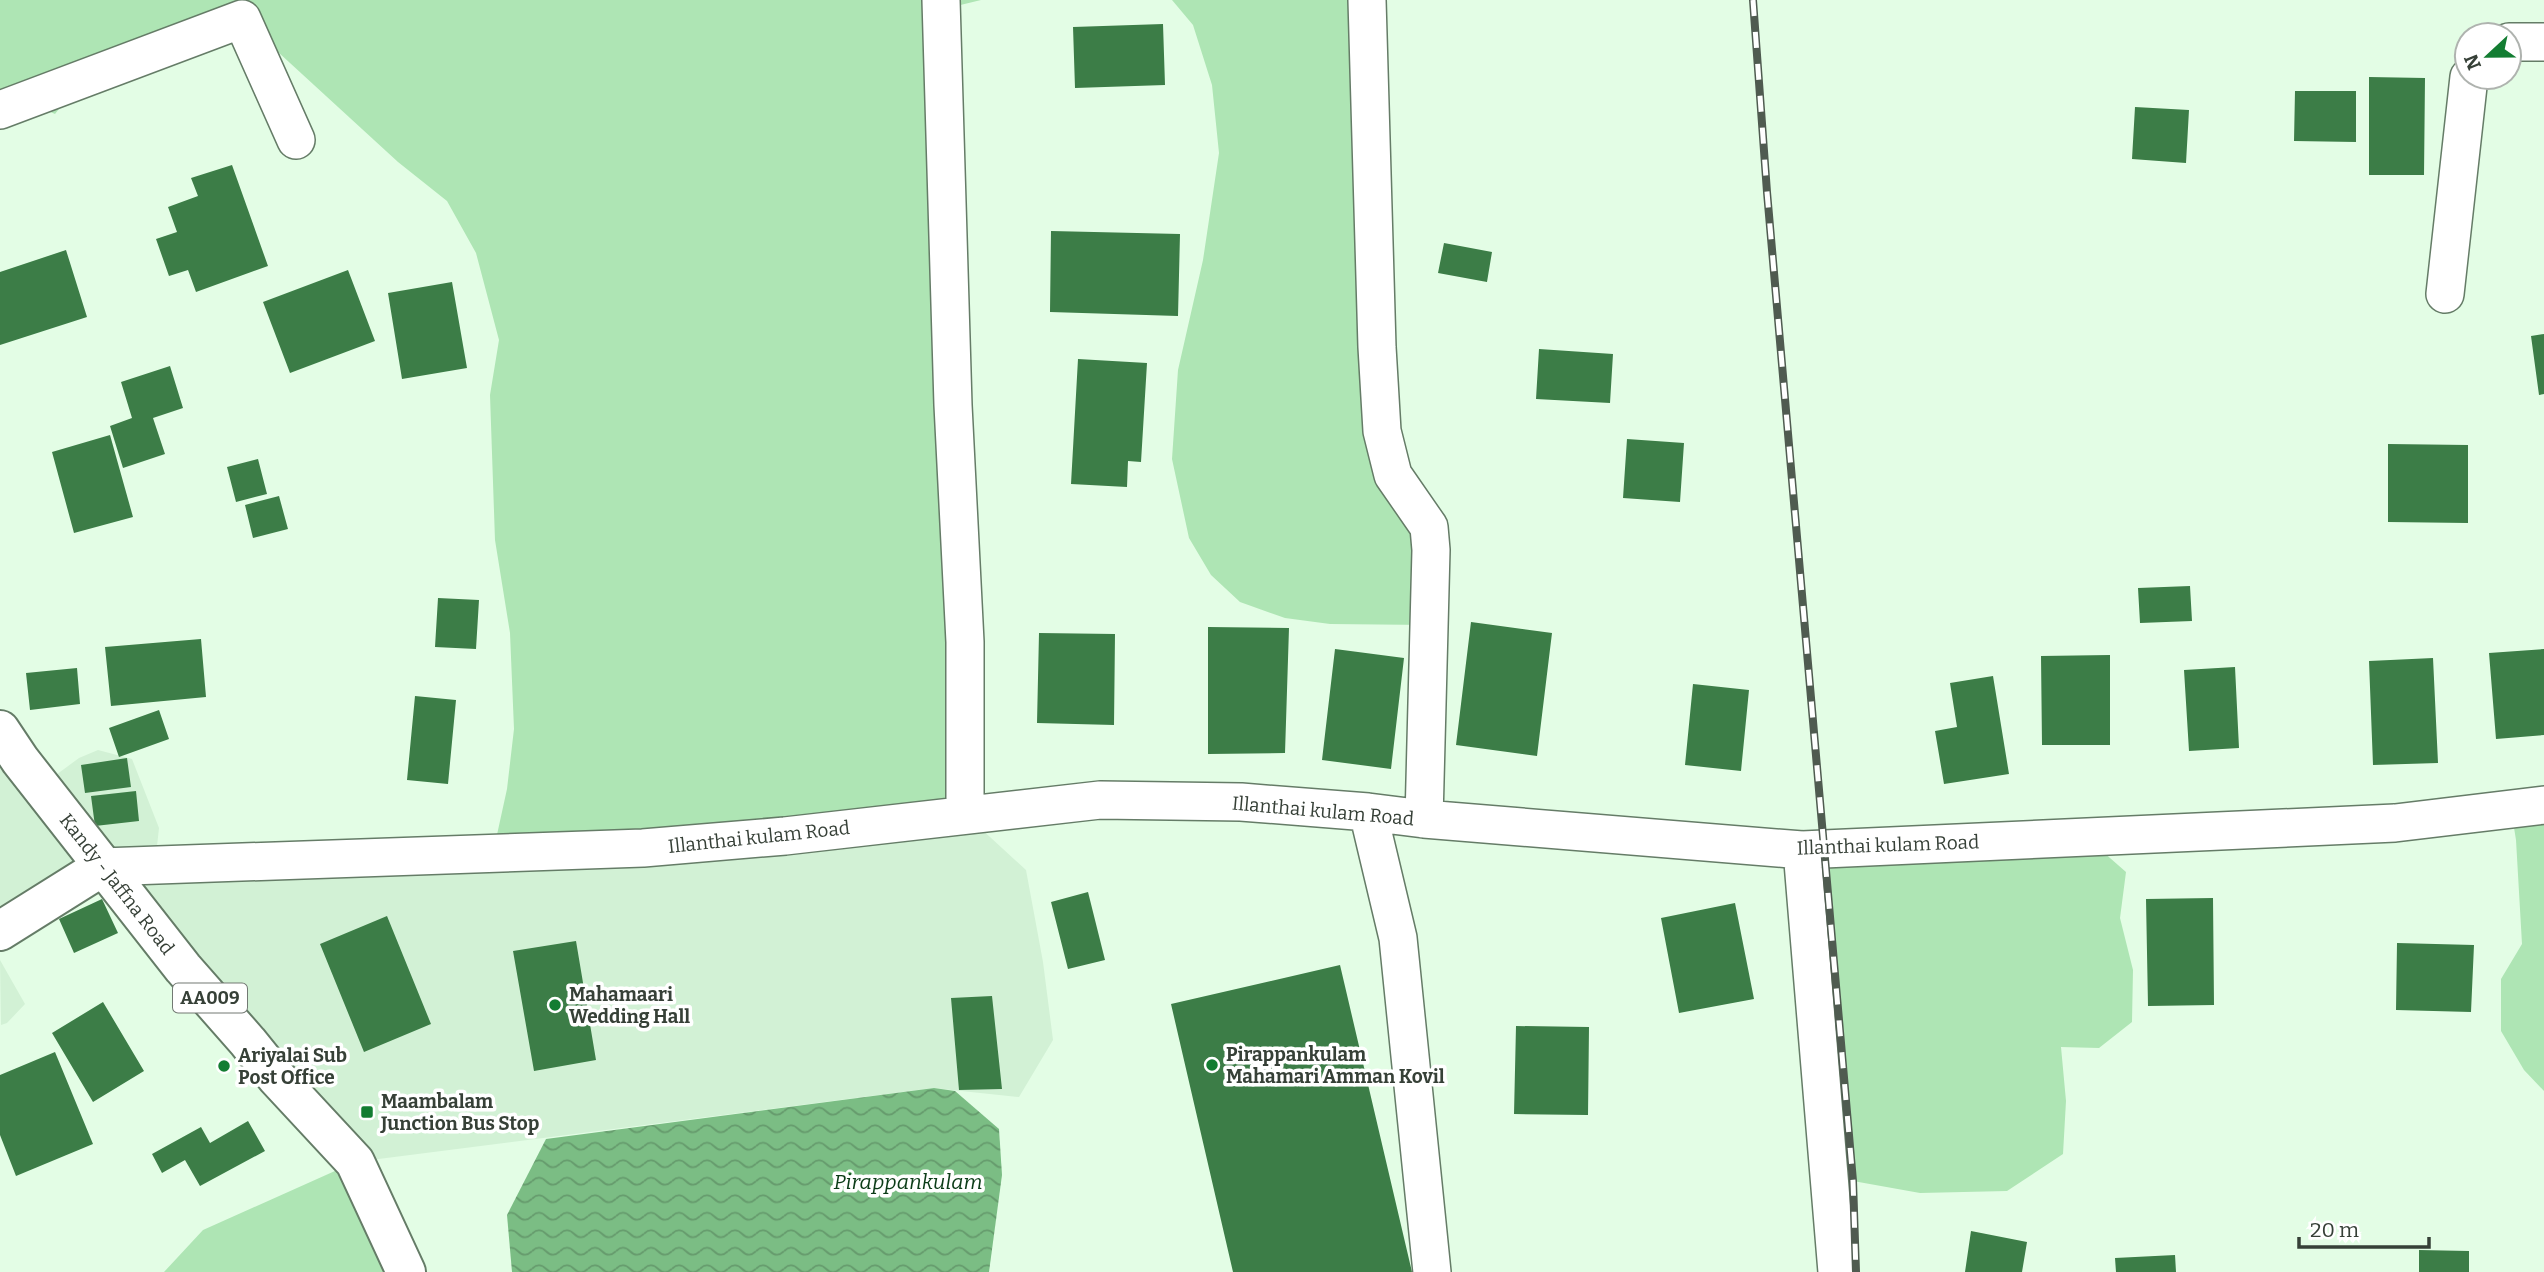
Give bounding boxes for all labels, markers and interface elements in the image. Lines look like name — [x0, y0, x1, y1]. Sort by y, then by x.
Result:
north arrow — [2453, 21, 2523, 91]
text: N — [2459, 51, 2486, 73]
street label: Illanthai kulam Road — [1231, 792, 1415, 830]
street label: Kandy - Jaffna Road — [55, 809, 179, 959]
street label: Illanthai kulam Road — [667, 816, 851, 858]
street label: Illanthai kulam Road — [1796, 830, 1980, 860]
place label: Mahamaari Wedding Hall — [569, 983, 690, 1028]
road number: AA009 — [173, 984, 247, 1013]
marker: Mahamaari Wedding Hall — [547, 997, 563, 1013]
place label: Pirappankulam Mahamari Amman Kovil — [1226, 1043, 1445, 1088]
place label: Ariyalai Sub Post Office — [238, 1044, 347, 1089]
marker: Pirappankulam Mahamari Amman Kovil — [1204, 1057, 1220, 1073]
marker: Ariyalai Sub Post Office — [216, 1058, 232, 1074]
place label: Maambalam Junction Bus Stop — [380, 1090, 539, 1135]
marker: Maambalam Junction Bus Stop — [359, 1104, 375, 1120]
water label: Pirappankulam — [833, 1169, 983, 1195]
scale bar — [2299, 1206, 2428, 1250]
text: 20 m — [2310, 1217, 2359, 1243]

